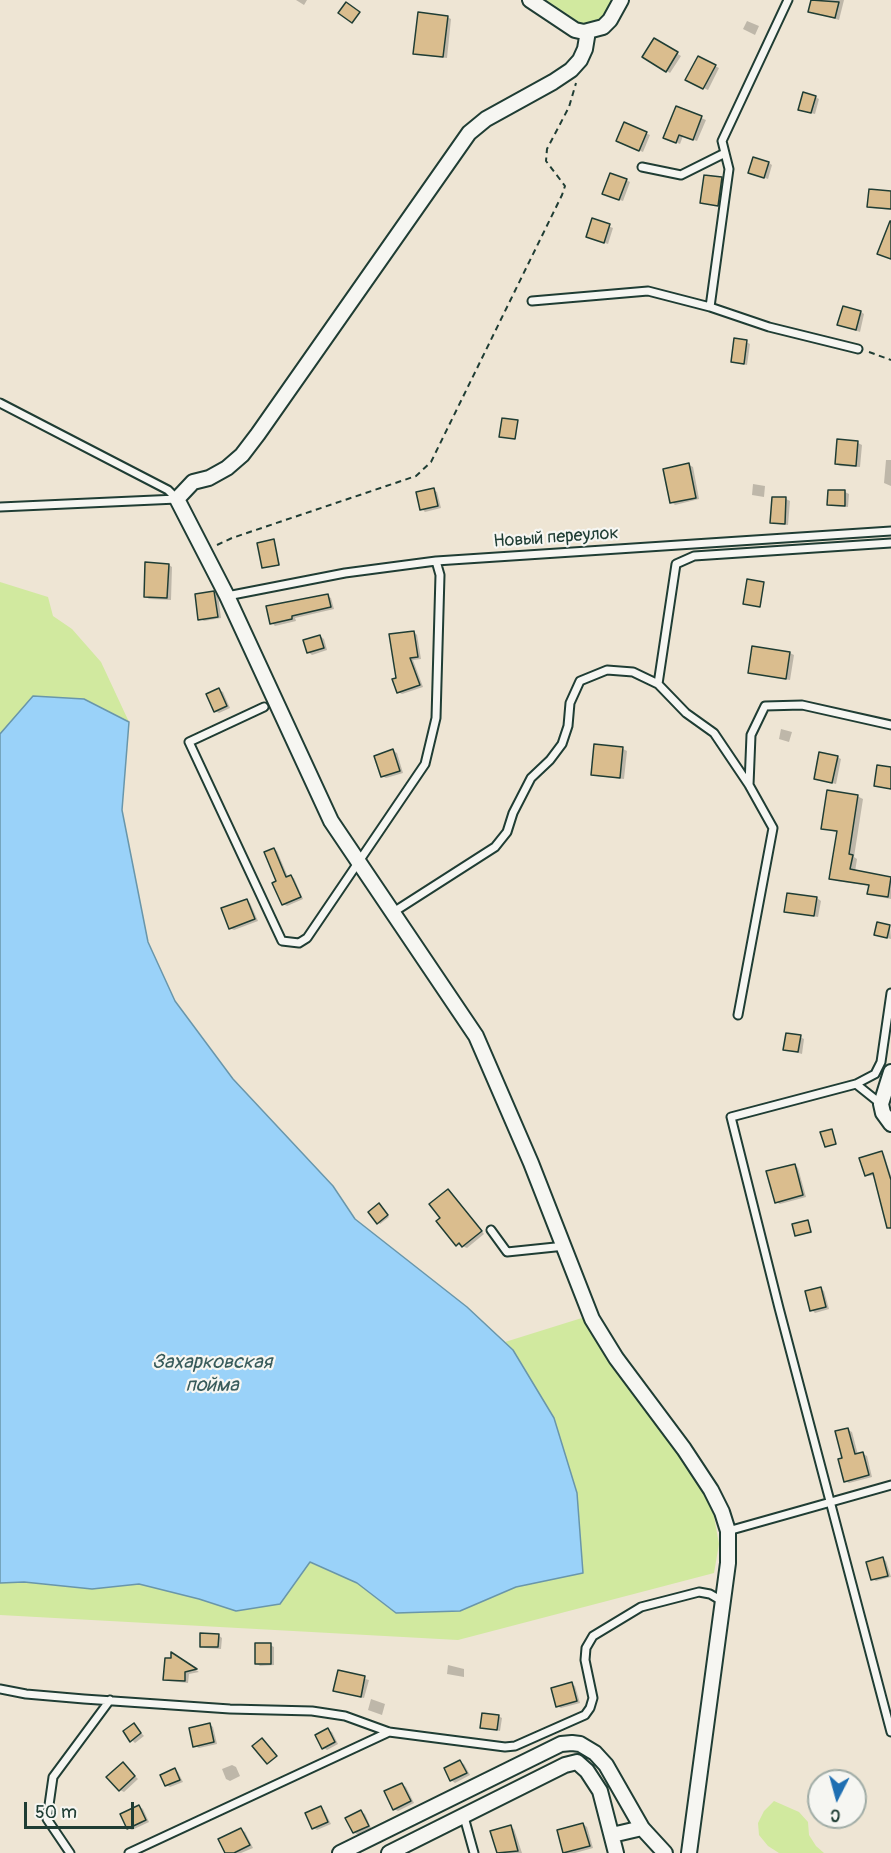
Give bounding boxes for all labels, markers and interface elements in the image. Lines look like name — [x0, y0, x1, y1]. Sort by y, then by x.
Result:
street label: Новый переулок — [493, 523, 619, 553]
water label: Захарковская пойма — [152, 1351, 272, 1398]
north arrow — [807, 1769, 867, 1829]
scale bar — [27, 1790, 136, 1828]
text: 50 m — [35, 1801, 77, 1824]
text: С — [829, 1804, 841, 1825]

